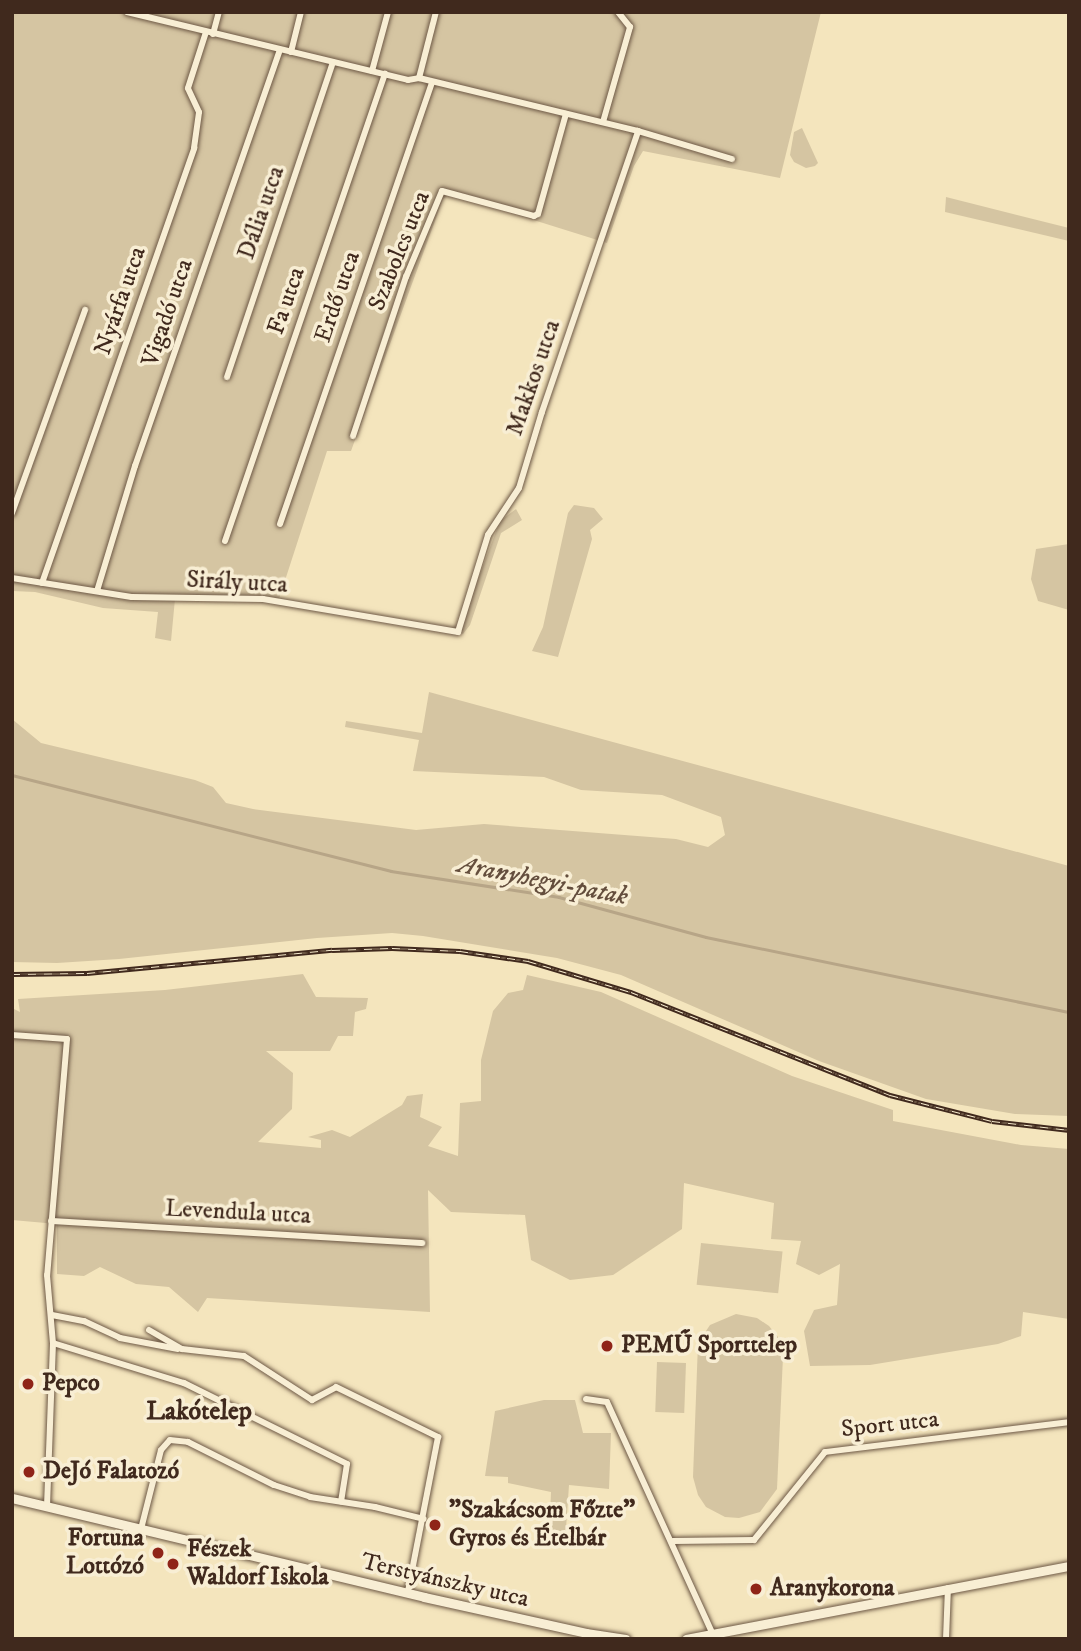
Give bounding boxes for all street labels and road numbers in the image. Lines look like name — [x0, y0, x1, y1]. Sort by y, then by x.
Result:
street label: Dália utca — [233, 163, 291, 263]
street label: Szabolcs utca — [363, 187, 437, 315]
street label: Nyárfa utca — [89, 243, 153, 359]
street label: Erdő utca — [309, 248, 367, 346]
street label: Vigadó utca — [136, 256, 200, 370]
street label: Fa utca — [262, 264, 312, 338]
street label: Makkos utca — [501, 316, 567, 440]
street label: Sirály utca — [186, 566, 288, 600]
street label: Levendula utca — [164, 1195, 312, 1231]
street label: Sport utca — [840, 1406, 940, 1444]
street label: Terstyánszky utca — [358, 1548, 532, 1614]

